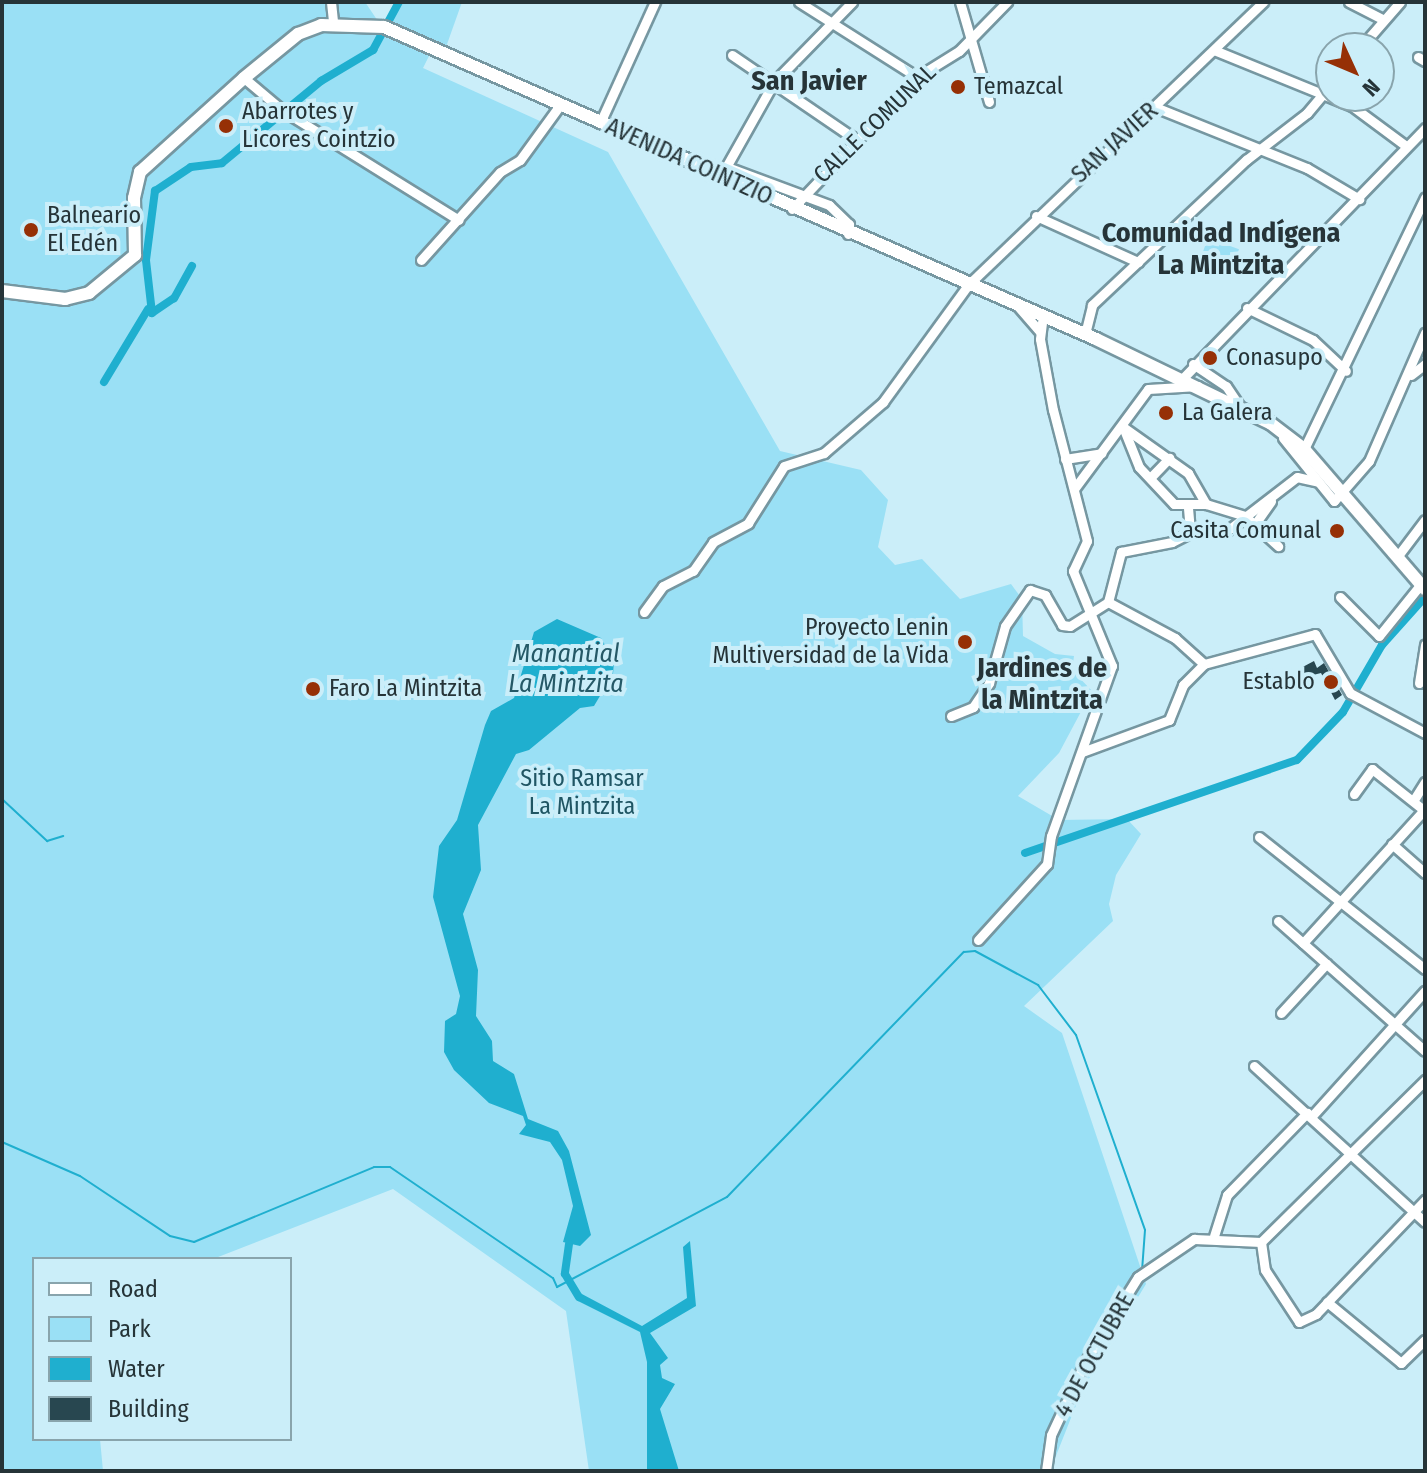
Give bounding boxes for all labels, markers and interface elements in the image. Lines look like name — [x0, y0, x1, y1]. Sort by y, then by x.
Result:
north arrow — [1315, 32, 1395, 112]
street label: CALLE COMUNAL — [808, 59, 942, 189]
district label: San Javier — [751, 64, 867, 98]
place label: Temazcal — [974, 73, 1063, 101]
text: N — [1357, 74, 1385, 102]
marker: Temazcal — [949, 78, 967, 96]
street label: SAN JAVIER — [1066, 97, 1164, 189]
place label: Abarrotes y Licores Cointzio — [242, 98, 396, 154]
street label: AVENIDA COINTZIO — [601, 112, 777, 212]
marker: Abarrotes y Licores Cointzio — [217, 117, 235, 135]
place label: Balneario El Edén — [47, 202, 141, 258]
district label: Comunidad Indígena La Mintzita — [1102, 216, 1340, 282]
marker: Balneario El Edén — [22, 221, 40, 239]
place label: Conasupo — [1226, 344, 1323, 372]
marker: Conasupo — [1201, 349, 1219, 367]
place label: La Galera — [1182, 399, 1273, 427]
marker: La Galera — [1157, 404, 1175, 422]
place label: Casita Comunal — [1170, 517, 1321, 545]
marker: Casita Comunal — [1328, 522, 1346, 540]
place label: Proyecto Lenin Multiversidad de la Vida — [712, 614, 949, 670]
marker: Proyecto Lenin Multiversidad de la Vida — [956, 633, 974, 651]
water label: Manantial La Mintzita — [508, 638, 624, 700]
district label: Jardines de la Mintzita — [977, 651, 1107, 717]
place label: Establo — [1243, 668, 1315, 696]
marker: Establo — [1322, 673, 1340, 691]
place label: Faro La Mintzita — [329, 675, 482, 703]
marker: Faro La Mintzita — [304, 680, 322, 698]
park label: Sitio Ramsar La Mintzita — [520, 765, 644, 821]
legend — [32, 1257, 292, 1441]
text: Road — [108, 1275, 158, 1303]
street label: 4 DE OCTUBRE — [1049, 1288, 1141, 1422]
text: Park — [108, 1315, 151, 1343]
text: Water — [108, 1355, 165, 1383]
text: Building — [108, 1395, 189, 1423]

